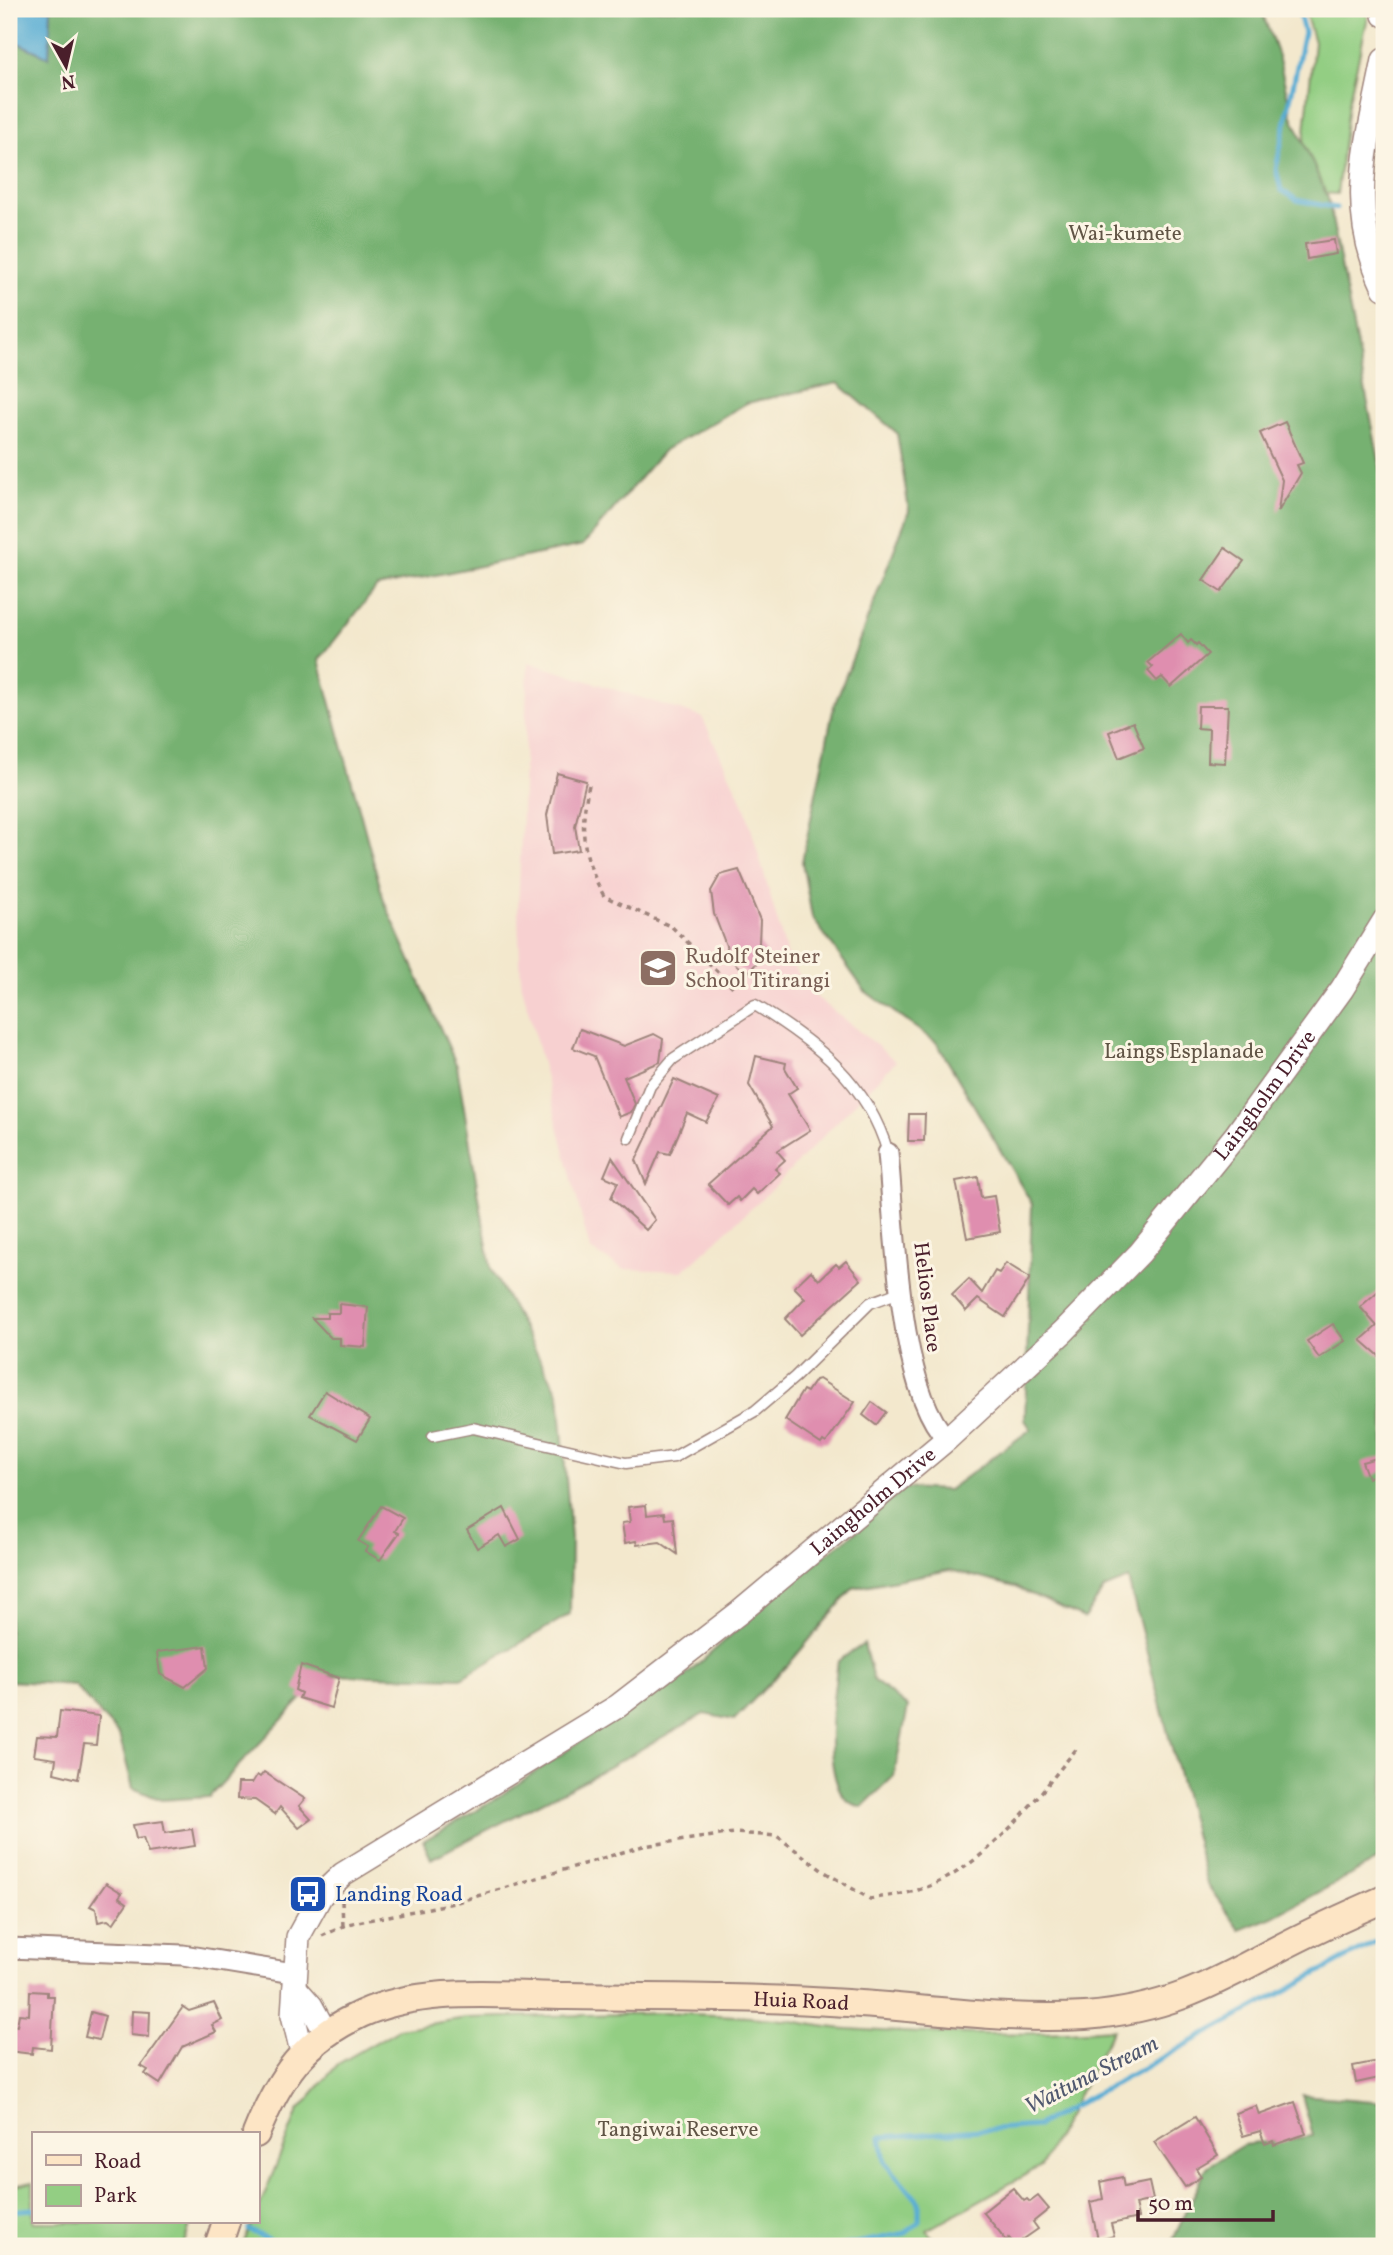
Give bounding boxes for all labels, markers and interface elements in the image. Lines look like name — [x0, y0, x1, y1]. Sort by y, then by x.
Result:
north arrow — [32, 32, 102, 102]
text: N — [59, 67, 77, 95]
park label: Wai-kumete — [1068, 220, 1182, 249]
place label: Rudolf Steiner School Titirangi — [685, 943, 830, 996]
school or university icon: Rudolf Steiner School Titirangi — [637, 947, 679, 989]
street label: Laingholm Drive — [1208, 1025, 1324, 1167]
park label: Laings Esplanade — [1104, 1038, 1264, 1067]
street label: Helios Place — [905, 1240, 948, 1354]
street label: Laingholm Drive — [805, 1441, 943, 1563]
bus stop icon: Landing Road — [287, 1873, 329, 1915]
place label: Landing Road — [335, 1881, 463, 1910]
street label: Huia Road — [753, 1986, 850, 2019]
water label: Waituna Stream — [1020, 2028, 1164, 2123]
park label: Tangiwai Reserve — [598, 2116, 758, 2145]
legend — [32, 2132, 259, 2224]
text: Road — [94, 2148, 141, 2177]
scale bar — [1138, 2178, 1272, 2222]
text: Park — [94, 2182, 137, 2211]
text: 50 m — [1148, 2190, 1193, 2219]

